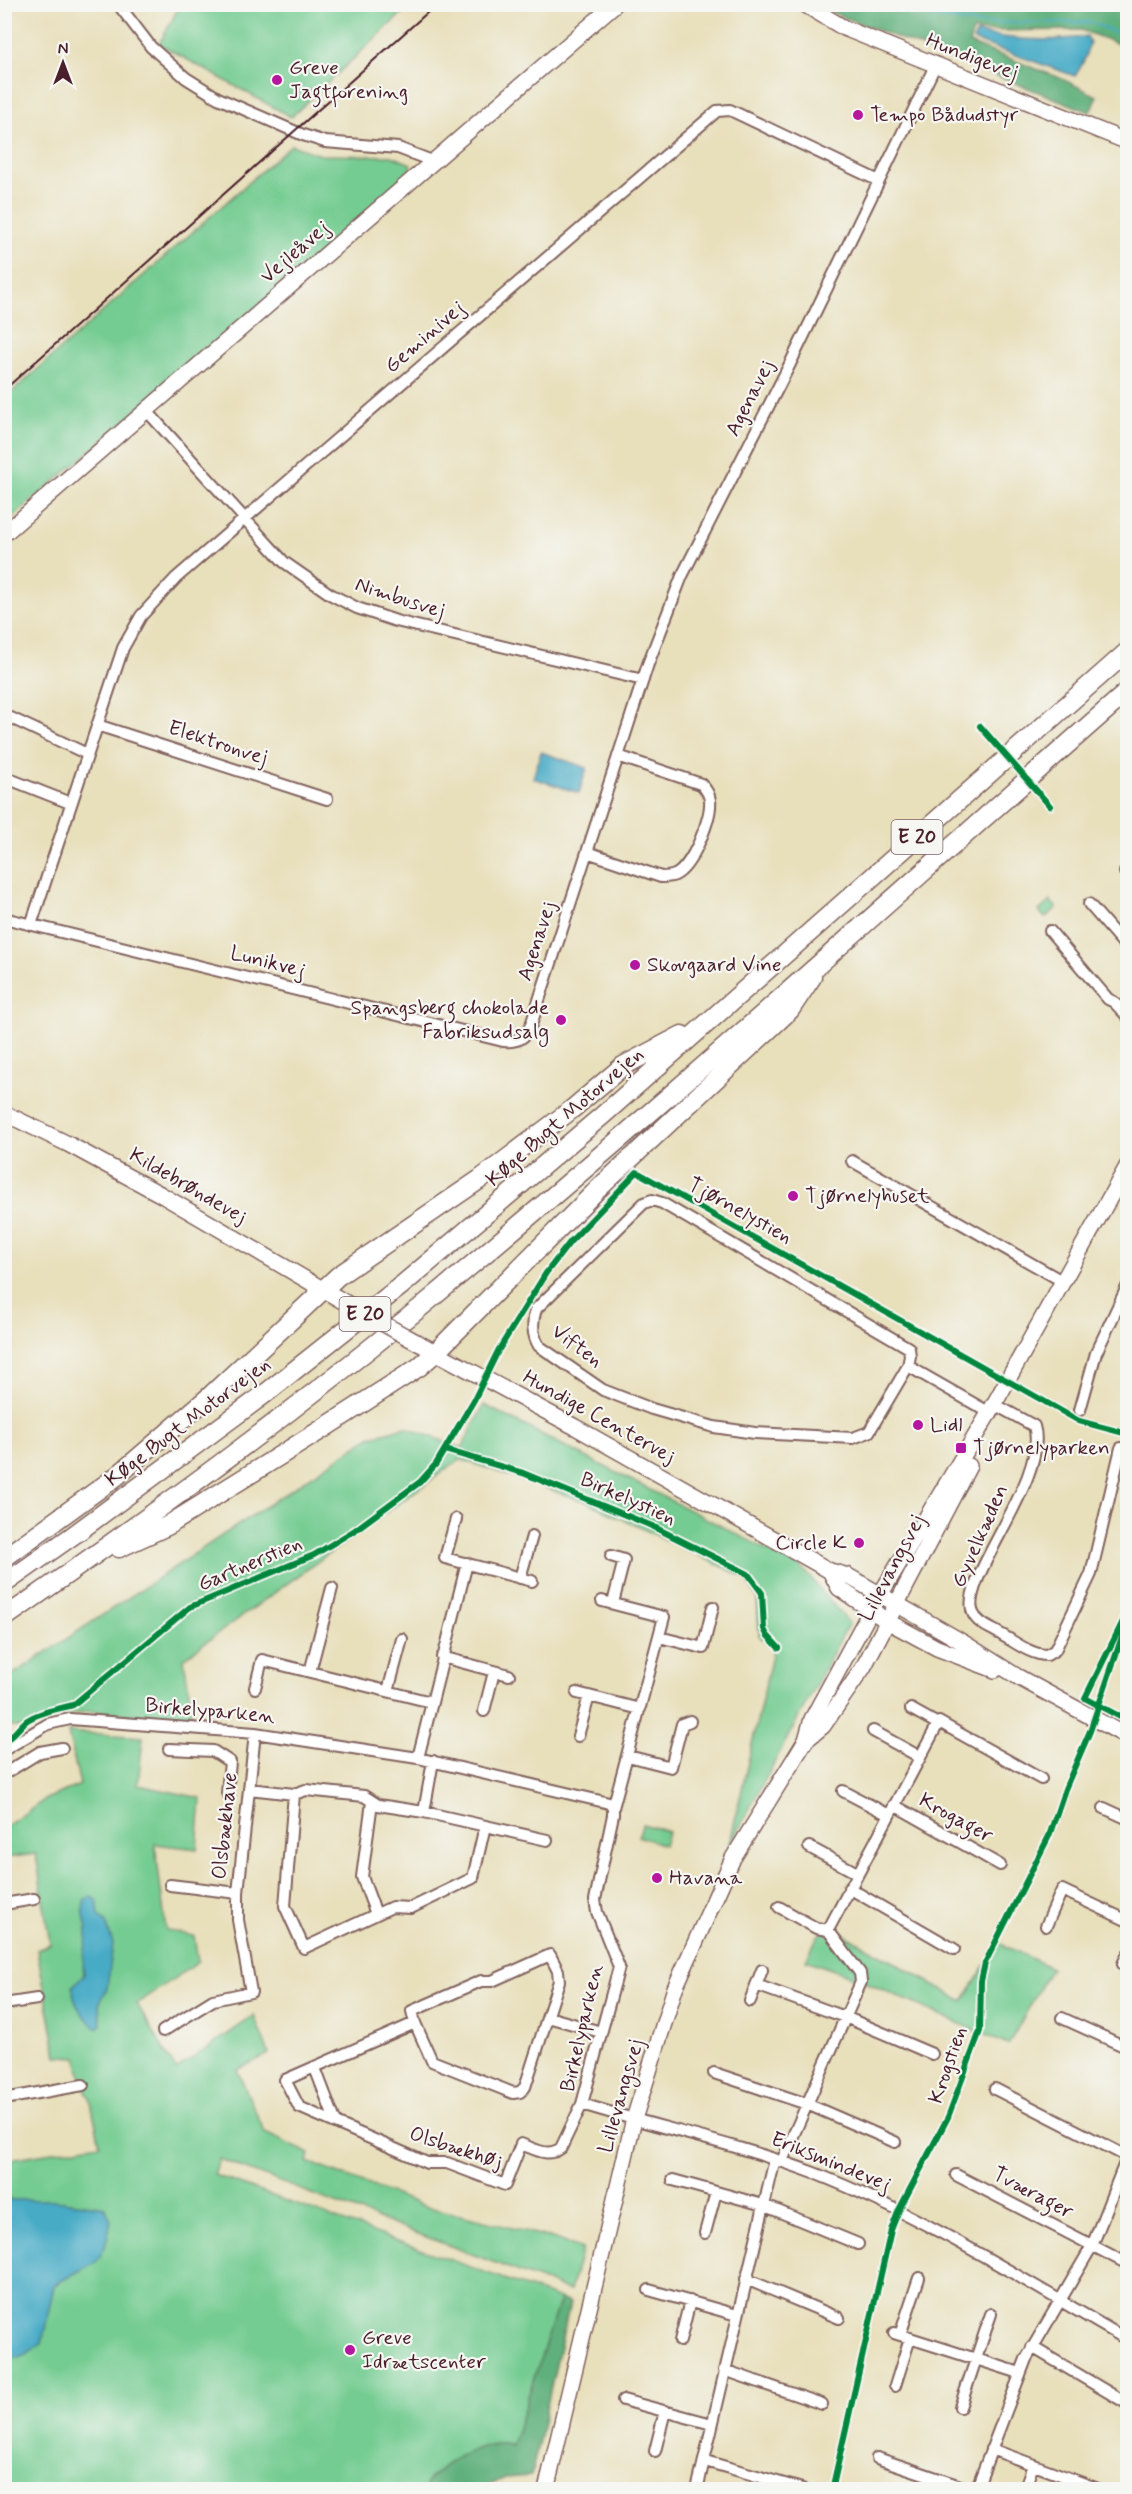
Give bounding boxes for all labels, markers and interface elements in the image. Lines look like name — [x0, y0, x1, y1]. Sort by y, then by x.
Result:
street label: Hundigevej — [922, 27, 1022, 87]
north arrow — [33, 33, 93, 93]
text: N — [58, 39, 68, 60]
place label: Greve Jagtforening — [289, 54, 408, 108]
marker: Greve Jagtforening — [270, 73, 284, 87]
place label: Tempo Bådudstyr — [870, 101, 1018, 129]
marker: Tempo Bådudstyr — [851, 108, 865, 122]
street label: Vejleåvej — [254, 214, 336, 290]
street label: Geminivej — [379, 294, 471, 380]
street label: Agenavej — [719, 355, 781, 441]
street label: Nimbusvej — [351, 570, 449, 626]
street label: Elektronvej — [165, 714, 271, 772]
road number: E 20 — [892, 820, 942, 854]
street label: Agenavej — [511, 898, 563, 984]
street label: Lunikvej — [227, 939, 309, 985]
place label: Skovgaard Vine — [647, 951, 782, 979]
marker: Skovgaard Vine — [628, 958, 642, 972]
place label: Spangsberg chokolade Fabriksudsalg — [351, 994, 549, 1047]
marker: Spangsberg chokolade Fabriksudsalg — [554, 1013, 568, 1027]
street label: Køge Bugt Motorvejen — [480, 1041, 650, 1194]
street label: Kildebrøndevej — [124, 1141, 252, 1231]
street label: Tjørnelystien — [683, 1171, 797, 1251]
place label: Tjørnelyhuset — [805, 1182, 930, 1210]
marker: Tjørnelyhuset — [786, 1189, 800, 1203]
road number: E 20 — [340, 1297, 391, 1331]
street label: Viften — [546, 1317, 608, 1375]
street label: Køge Bugt Motorvejen — [100, 1351, 277, 1494]
street label: Hundige Centervej — [518, 1363, 680, 1471]
place label: Lidl — [930, 1411, 962, 1439]
marker: Lidl — [911, 1418, 925, 1432]
place label: Tjørnelyparken — [973, 1434, 1110, 1462]
marker: Tjørnelyparken — [954, 1441, 968, 1455]
street label: Birkelystien — [576, 1465, 680, 1533]
street label: Gyvelkæden — [945, 1480, 1015, 1592]
street label: Lillevangsvej — [852, 1510, 933, 1627]
place label: Circle K — [775, 1529, 847, 1557]
street label: Gartnerstien — [194, 1530, 306, 1598]
marker: Circle K — [852, 1536, 866, 1550]
street label: Birkelyparken — [144, 1691, 277, 1731]
street label: Olsbækhave — [205, 1771, 245, 1881]
street label: Krogager — [913, 1786, 998, 1852]
place label: Havana — [669, 1864, 743, 1892]
marker: Havana — [650, 1871, 664, 1885]
street label: Birkelyparken — [554, 1961, 610, 2095]
street label: Krogstien — [922, 2023, 974, 2107]
street label: Lillevangsvej — [591, 2036, 652, 2156]
street label: Olsbækhøj — [406, 2120, 506, 2176]
street label: Eriksmindevej — [767, 2125, 895, 2199]
street label: Tværager — [987, 2160, 1079, 2228]
place label: Greve Idrætscenter — [362, 2324, 486, 2376]
marker: Greve Idrætscenter — [343, 2343, 357, 2357]

